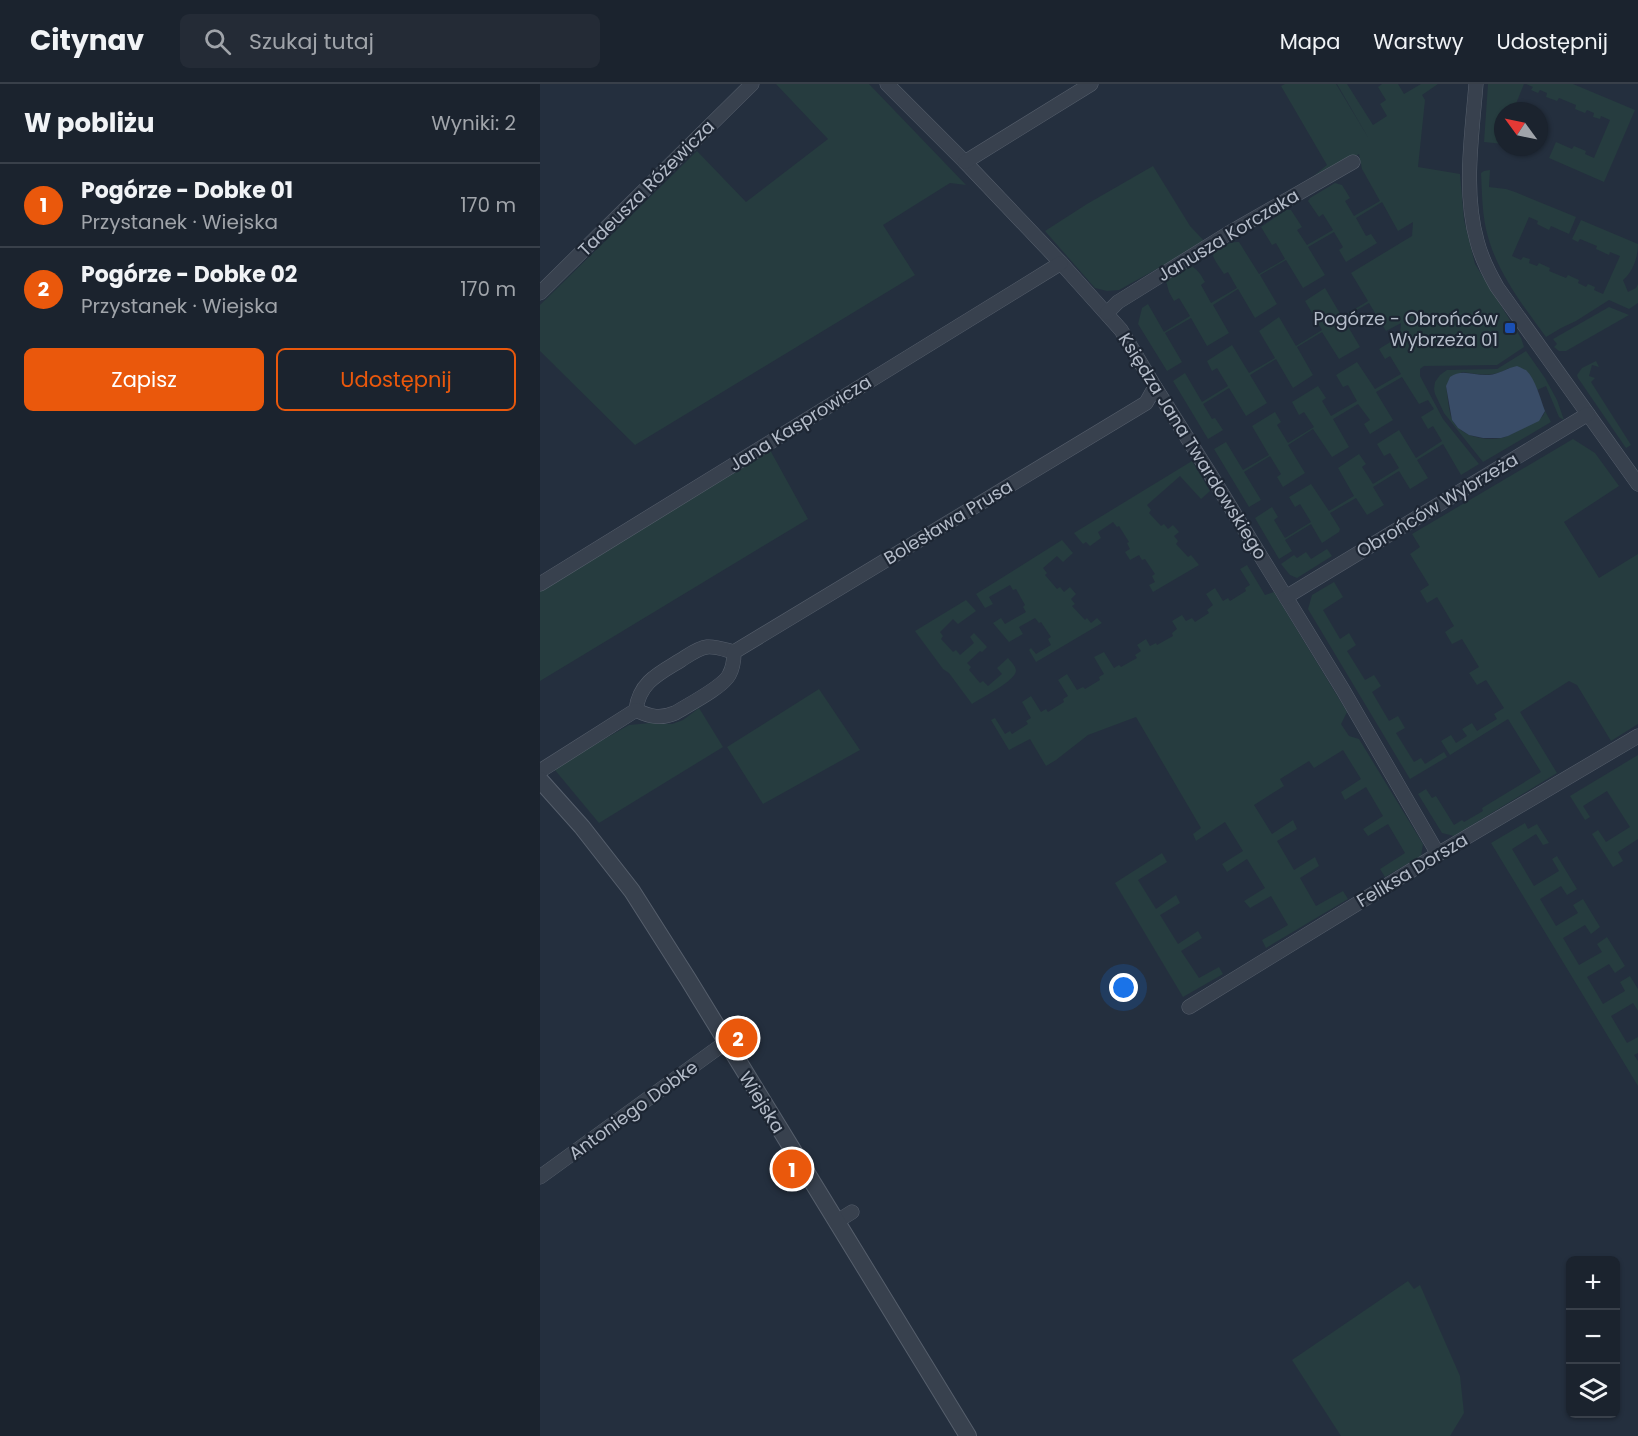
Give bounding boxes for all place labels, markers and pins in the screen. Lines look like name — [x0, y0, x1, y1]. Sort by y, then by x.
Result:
place label: Pogórze - Obrońców Wybrzeża 01 — [1314, 306, 1498, 352]
marker: Pogórze - Obrońców Wybrzeża 01 — [1503, 321, 1517, 335]
pin: 2 — [718, 1016, 758, 1060]
pin: 1 — [772, 1146, 812, 1192]

